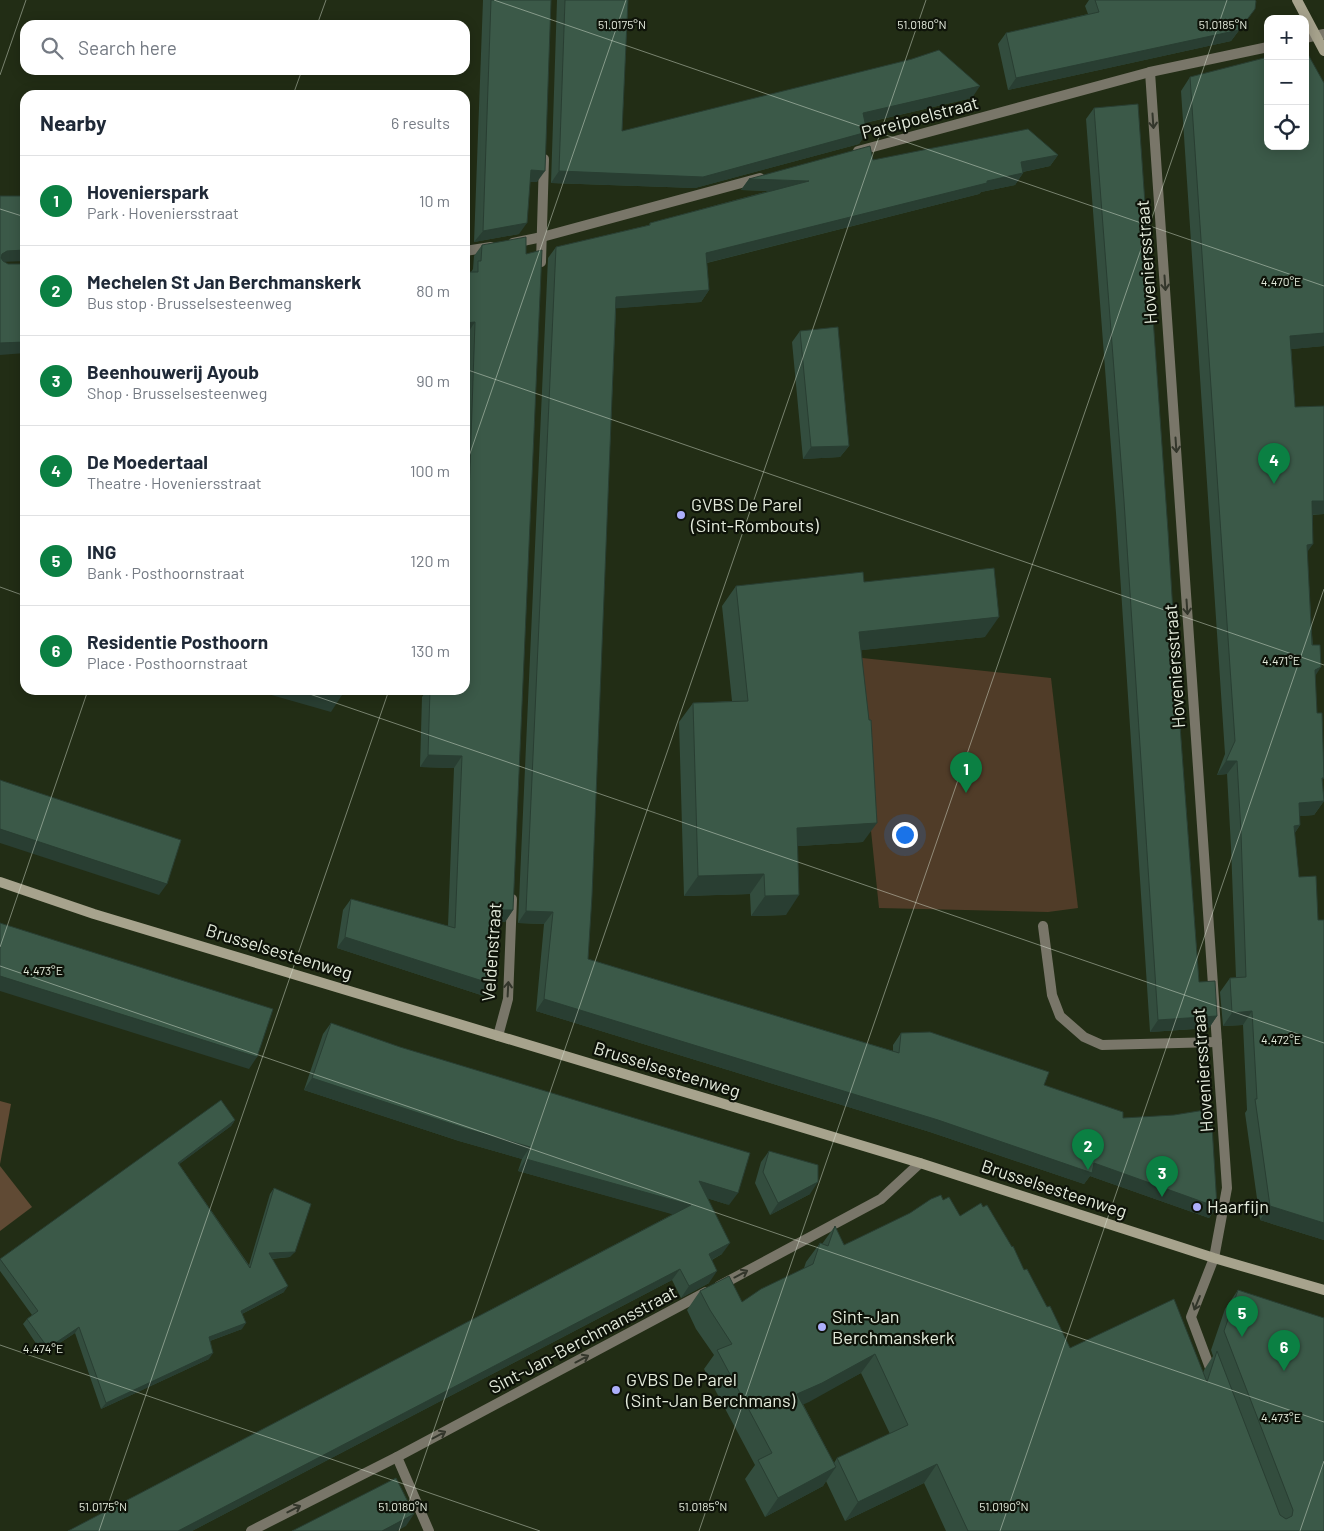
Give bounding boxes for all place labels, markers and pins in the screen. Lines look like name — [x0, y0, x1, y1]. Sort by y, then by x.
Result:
pin: 4 — [1258, 443, 1290, 484]
place label: GVBS De Parel (Sint-Rombouts) — [690, 493, 819, 536]
marker: GVBS De Parel (Sint-Rombouts) — [675, 509, 687, 521]
pin: 1 — [950, 752, 982, 793]
pin: 2 — [1072, 1129, 1104, 1170]
pin: 3 — [1146, 1156, 1178, 1197]
place label: Haarfijn — [1207, 1195, 1269, 1217]
marker: Haarfijn — [1191, 1201, 1203, 1213]
pin: 5 — [1226, 1296, 1258, 1337]
place label: Sint-Jan Berchmanskerk — [832, 1305, 955, 1348]
marker: Sint-Jan Berchmanskerk — [816, 1321, 828, 1333]
pin: 6 — [1268, 1330, 1300, 1371]
place label: GVBS De Parel (Sint-Jan Berchmans) — [625, 1368, 796, 1411]
marker: GVBS De Parel (Sint-Jan Berchmans) — [610, 1384, 622, 1396]

